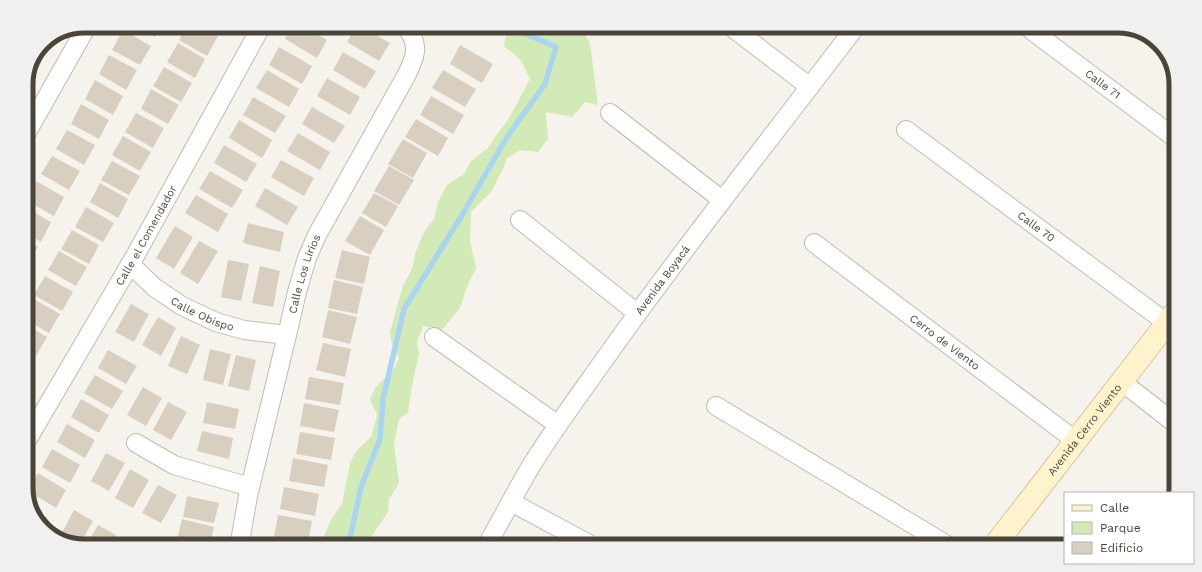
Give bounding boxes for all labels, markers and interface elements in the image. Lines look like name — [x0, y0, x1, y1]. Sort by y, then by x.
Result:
street label: Calle 71 — [1083, 67, 1123, 102]
street label: Calle el Comendador — [113, 183, 180, 288]
street label: Calle 70 — [1015, 209, 1057, 245]
street label: Calle Los Lirios — [286, 232, 324, 315]
street label: Avenida Boyacá — [633, 243, 693, 317]
street label: Calle Obispo — [168, 294, 235, 334]
street label: Cerro de Viento — [907, 312, 982, 373]
street label: Avenida Cerro Viento — [1045, 381, 1124, 478]
legend — [1064, 492, 1194, 564]
text: Calle — [1100, 501, 1129, 515]
text: Parque — [1100, 521, 1141, 535]
text: Edificio — [1100, 541, 1143, 555]

